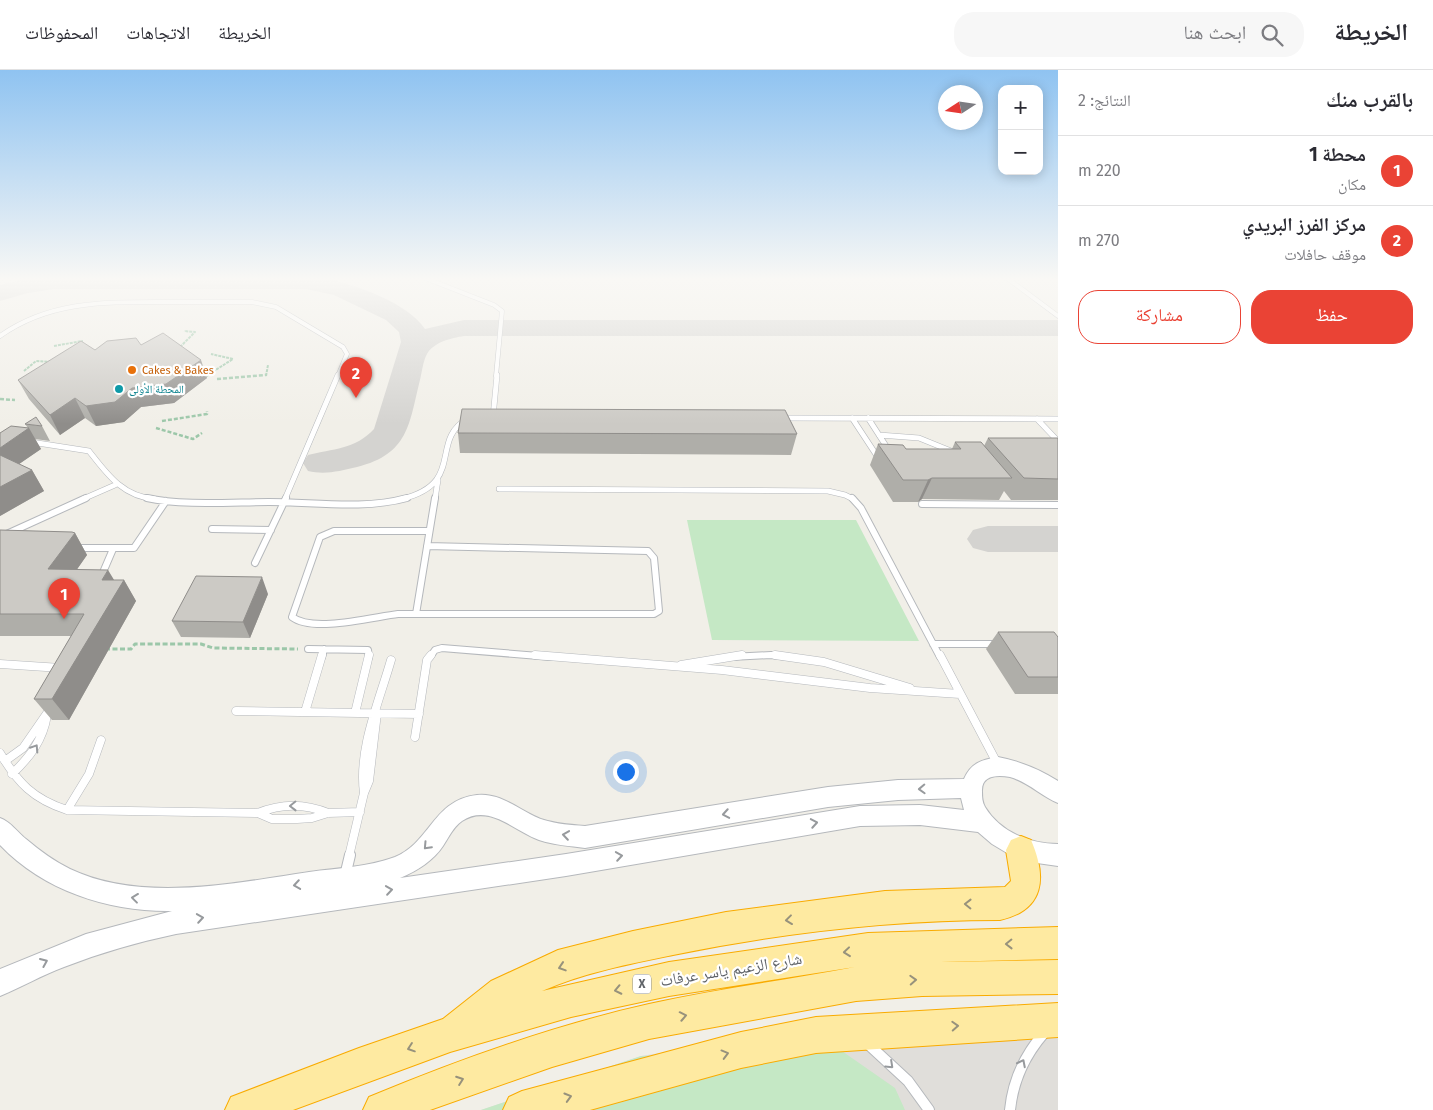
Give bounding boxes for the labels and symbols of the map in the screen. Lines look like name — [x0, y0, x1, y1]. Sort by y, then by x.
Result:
north arrow — [938, 85, 983, 130]
pin: 2 — [340, 357, 372, 398]
marker: Cakes & Bakes — [126, 364, 138, 376]
place label: Cakes & Bakes — [142, 364, 214, 377]
marker: المحطة الأولى — [113, 383, 125, 395]
place label: المحطة الأولى — [129, 383, 184, 396]
pin: 1 — [48, 578, 80, 619]
one-way arrow — [29, 744, 38, 753]
your location — [613, 759, 639, 785]
one-way arrow — [917, 783, 925, 794]
one-way arrow — [288, 800, 296, 811]
one-way arrow — [722, 808, 730, 818]
one-way arrow — [809, 819, 818, 829]
one-way arrow — [561, 830, 569, 841]
one-way arrow — [424, 841, 433, 850]
one-way arrow — [615, 852, 623, 862]
one-way arrow — [292, 880, 301, 890]
one-way arrow — [385, 885, 393, 895]
one-way arrow — [131, 893, 139, 904]
one-way arrow — [964, 899, 972, 909]
one-way arrow — [196, 913, 204, 924]
one-way arrow — [785, 914, 793, 925]
one-way arrow — [1005, 939, 1013, 949]
one-way arrow — [843, 946, 851, 957]
street label: شارع الزعيم ياسر عرفات — [659, 949, 803, 991]
one-way arrow — [39, 958, 48, 968]
one-way arrow — [558, 961, 566, 971]
road number: X — [633, 974, 651, 994]
one-way arrow — [909, 974, 917, 985]
one-way arrow — [613, 984, 622, 994]
one-way arrow — [679, 1011, 688, 1021]
one-way arrow — [952, 1020, 960, 1031]
one-way arrow — [407, 1042, 416, 1052]
one-way arrow — [721, 1049, 730, 1060]
one-way arrow — [885, 1059, 894, 1068]
one-way arrow — [1016, 1059, 1026, 1068]
one-way arrow — [455, 1076, 464, 1086]
one-way arrow — [564, 1092, 572, 1102]

